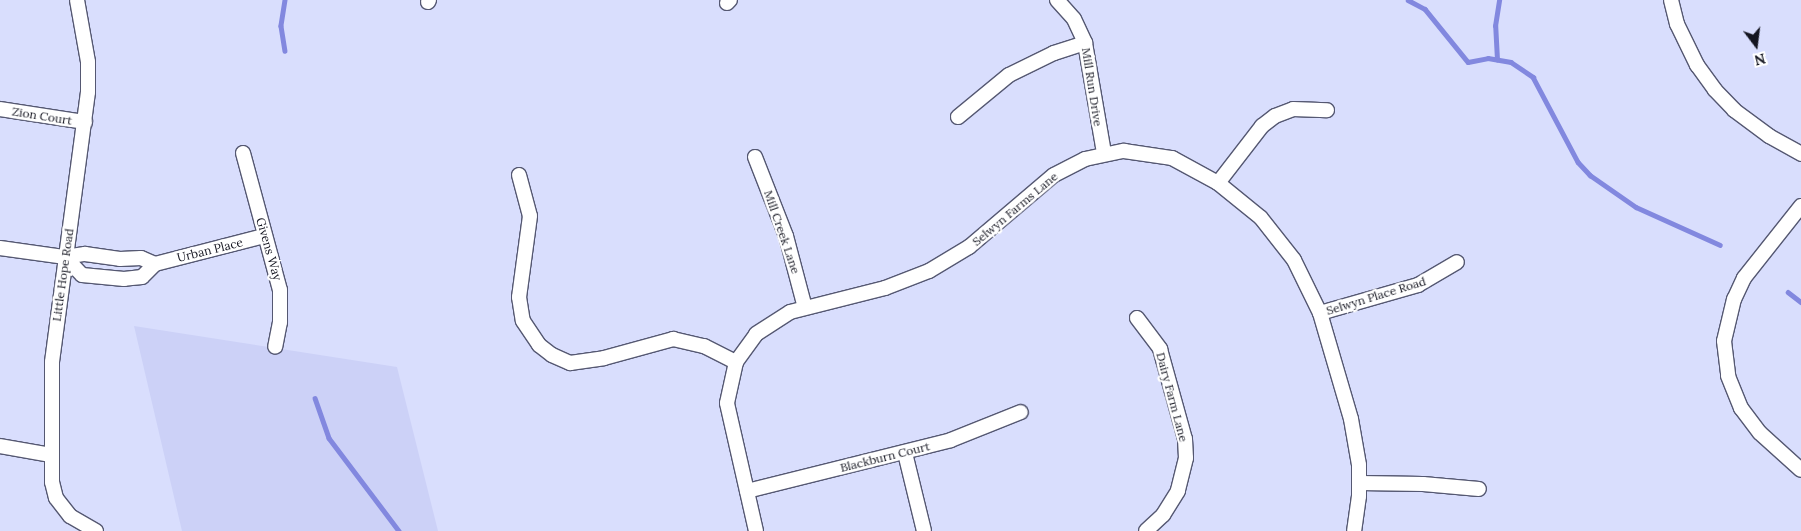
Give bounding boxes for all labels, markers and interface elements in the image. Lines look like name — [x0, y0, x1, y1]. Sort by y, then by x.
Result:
north arrow — [1731, 20, 1781, 70]
street label: Mill Run Drive — [1079, 47, 1105, 127]
text: N — [1752, 49, 1767, 70]
street label: Zion Court — [11, 104, 73, 128]
street label: Selwyn Farms Lane — [969, 169, 1061, 249]
street label: Mill Creek Lane — [761, 188, 803, 276]
street label: Givens Way — [253, 216, 285, 282]
street label: Little Hope Road — [49, 228, 77, 322]
street label: Urban Place — [176, 235, 244, 265]
street label: Selwyn Place Road — [1324, 274, 1428, 318]
street label: Dairy Farm Lane — [1153, 351, 1191, 443]
street label: Blackburn Court — [839, 439, 931, 475]

